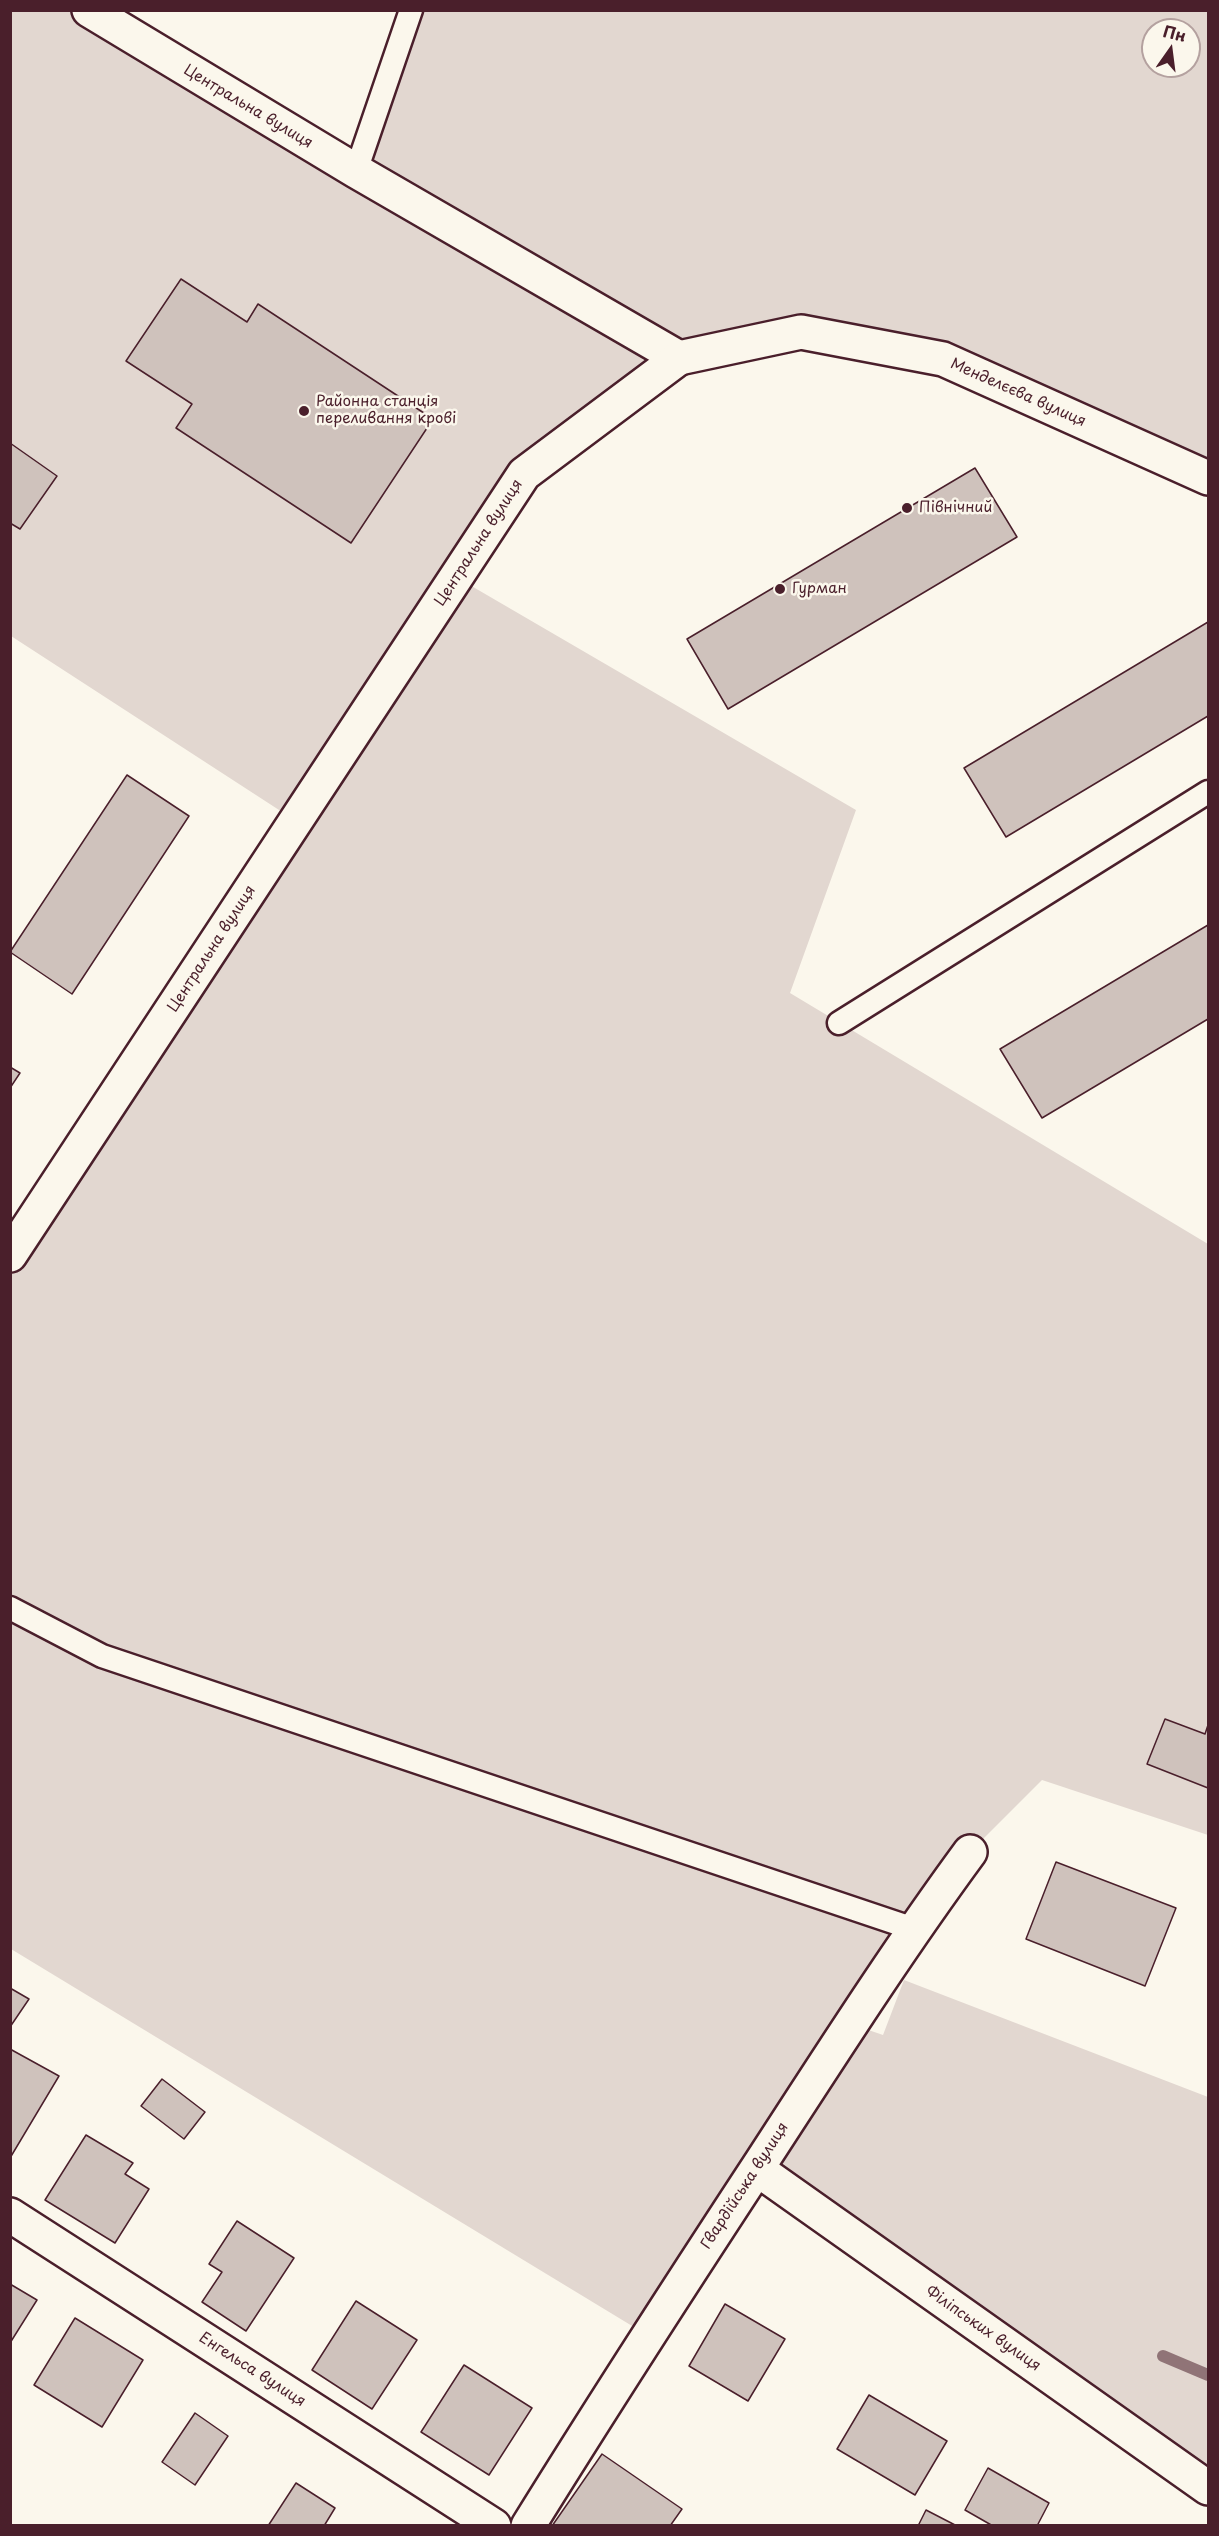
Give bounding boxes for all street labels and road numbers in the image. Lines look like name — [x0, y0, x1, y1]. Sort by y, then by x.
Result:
street label: Центральна вулиця — [180, 61, 316, 153]
street label: Менделєєва вулиця — [947, 355, 1089, 431]
street label: Центральна вулиця — [431, 476, 527, 610]
street label: Центральна вулиця — [164, 882, 260, 1016]
street label: Гвардійська вулиця — [697, 2119, 793, 2253]
street label: Філіпських вулиця — [922, 2283, 1044, 2375]
street label: Енгельса вулиця — [195, 2329, 309, 2411]

